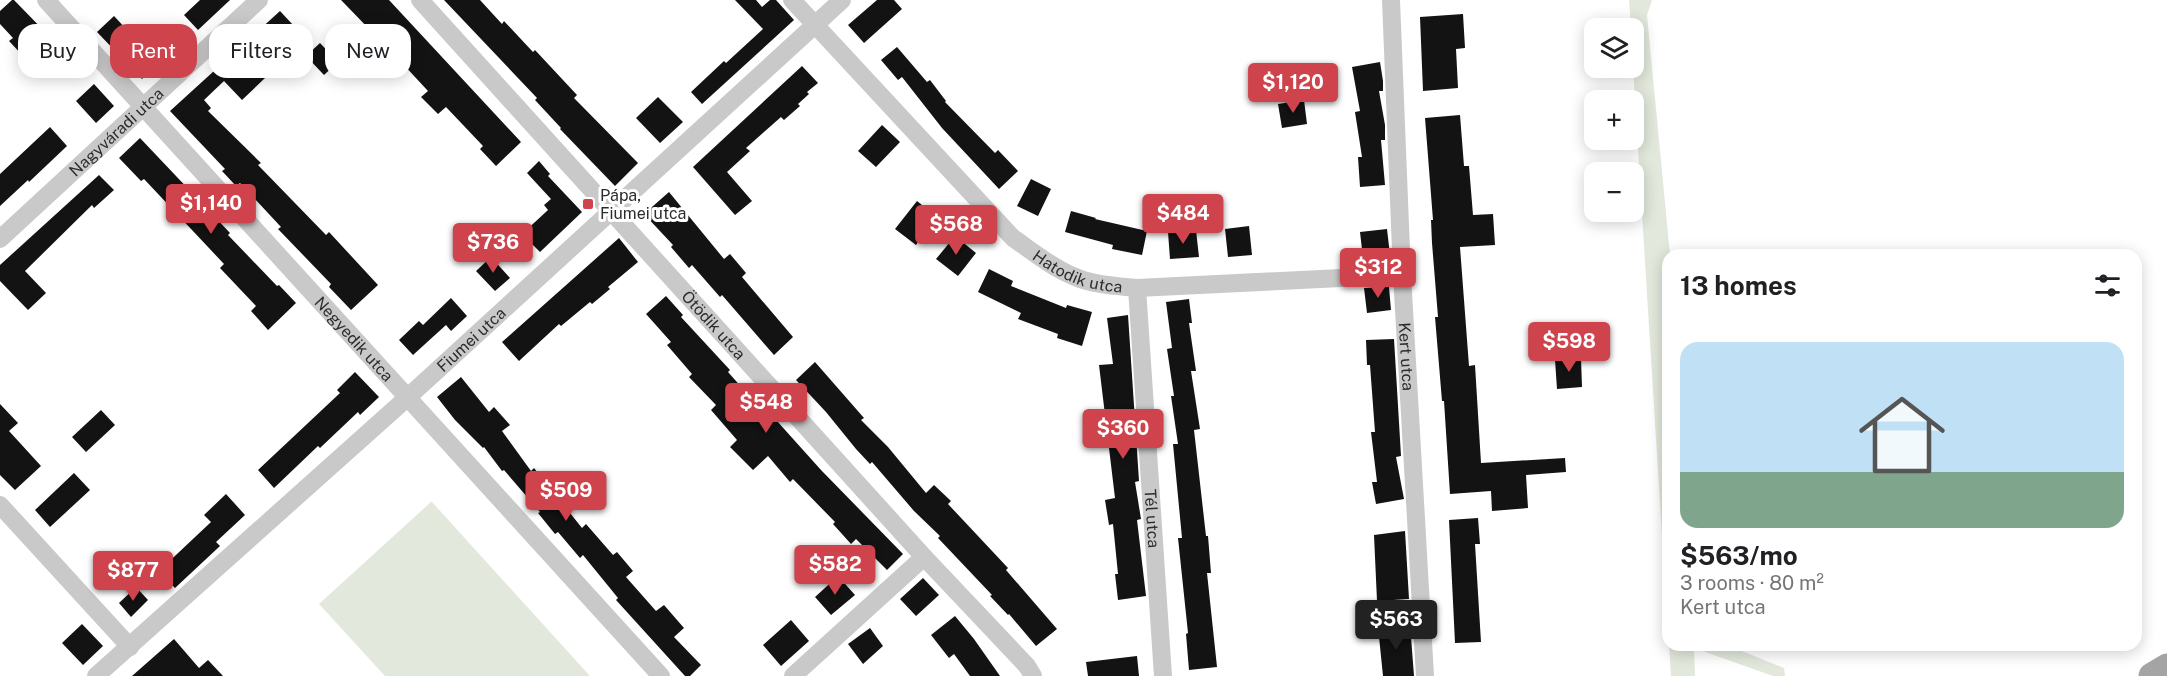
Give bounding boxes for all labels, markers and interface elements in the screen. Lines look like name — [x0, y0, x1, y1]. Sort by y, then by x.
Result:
map controls — [1584, 18, 1644, 222]
button: layers — [1584, 18, 1644, 78]
chip: Buy — [18, 24, 98, 78]
chip: Rent — [110, 24, 197, 78]
chip: Filters — [209, 24, 313, 78]
chip: New — [325, 24, 411, 78]
pin: $1,120 — [1244, 63, 1342, 114]
text: $1,120 — [1262, 70, 1324, 94]
street label: Nagyváradi utca — [65, 84, 167, 180]
button: + — [1584, 90, 1644, 150]
button: − — [1584, 162, 1644, 222]
pin: $1,140 — [162, 184, 260, 235]
place label: Pápa, Fiumei utca — [600, 186, 686, 223]
text: $1,140 — [180, 191, 242, 215]
pin: $484 — [1147, 194, 1219, 245]
marker: Pápa, Fiumei utca — [581, 197, 595, 211]
text: $484 — [1156, 201, 1210, 225]
pin: $568 — [920, 205, 992, 256]
text: $568 — [929, 212, 983, 236]
pin: $736 — [457, 223, 529, 274]
text: $736 — [467, 230, 519, 254]
street label: Hatodik utca — [1029, 246, 1123, 296]
pin: $312 — [1342, 248, 1414, 299]
text: $312 — [1354, 255, 1402, 279]
icon: filters — [2091, 269, 2124, 302]
text: 13 homes — [1680, 270, 1797, 301]
street label: Ötödik utca — [678, 286, 750, 363]
street label: Negyedik utca — [311, 293, 398, 385]
street label: Fiumei utca — [433, 303, 509, 376]
street label: Kert utca — [1395, 322, 1418, 391]
pin: $598 — [1533, 322, 1605, 373]
text: $598 — [1542, 329, 1596, 353]
icon: home — [1848, 381, 1956, 489]
pin: $548 — [730, 383, 802, 434]
text: $548 — [739, 390, 793, 414]
pin: $360 — [1087, 409, 1159, 460]
text: $360 — [1097, 416, 1149, 440]
pin: $509 — [530, 471, 602, 522]
text: $509 — [539, 478, 593, 502]
street label: Tél utca — [1141, 488, 1164, 549]
text: $563/mo — [1680, 540, 1798, 571]
pin: $582 — [799, 545, 871, 596]
pin: $877 — [97, 551, 169, 602]
text: $582 — [808, 552, 862, 576]
text: $877 — [107, 558, 159, 582]
text: 3 rooms · 80 m² — [1680, 571, 1824, 595]
text: Kert utca — [1680, 595, 1766, 619]
pin: $563 — [1360, 600, 1432, 651]
text: $563 — [1369, 607, 1423, 631]

